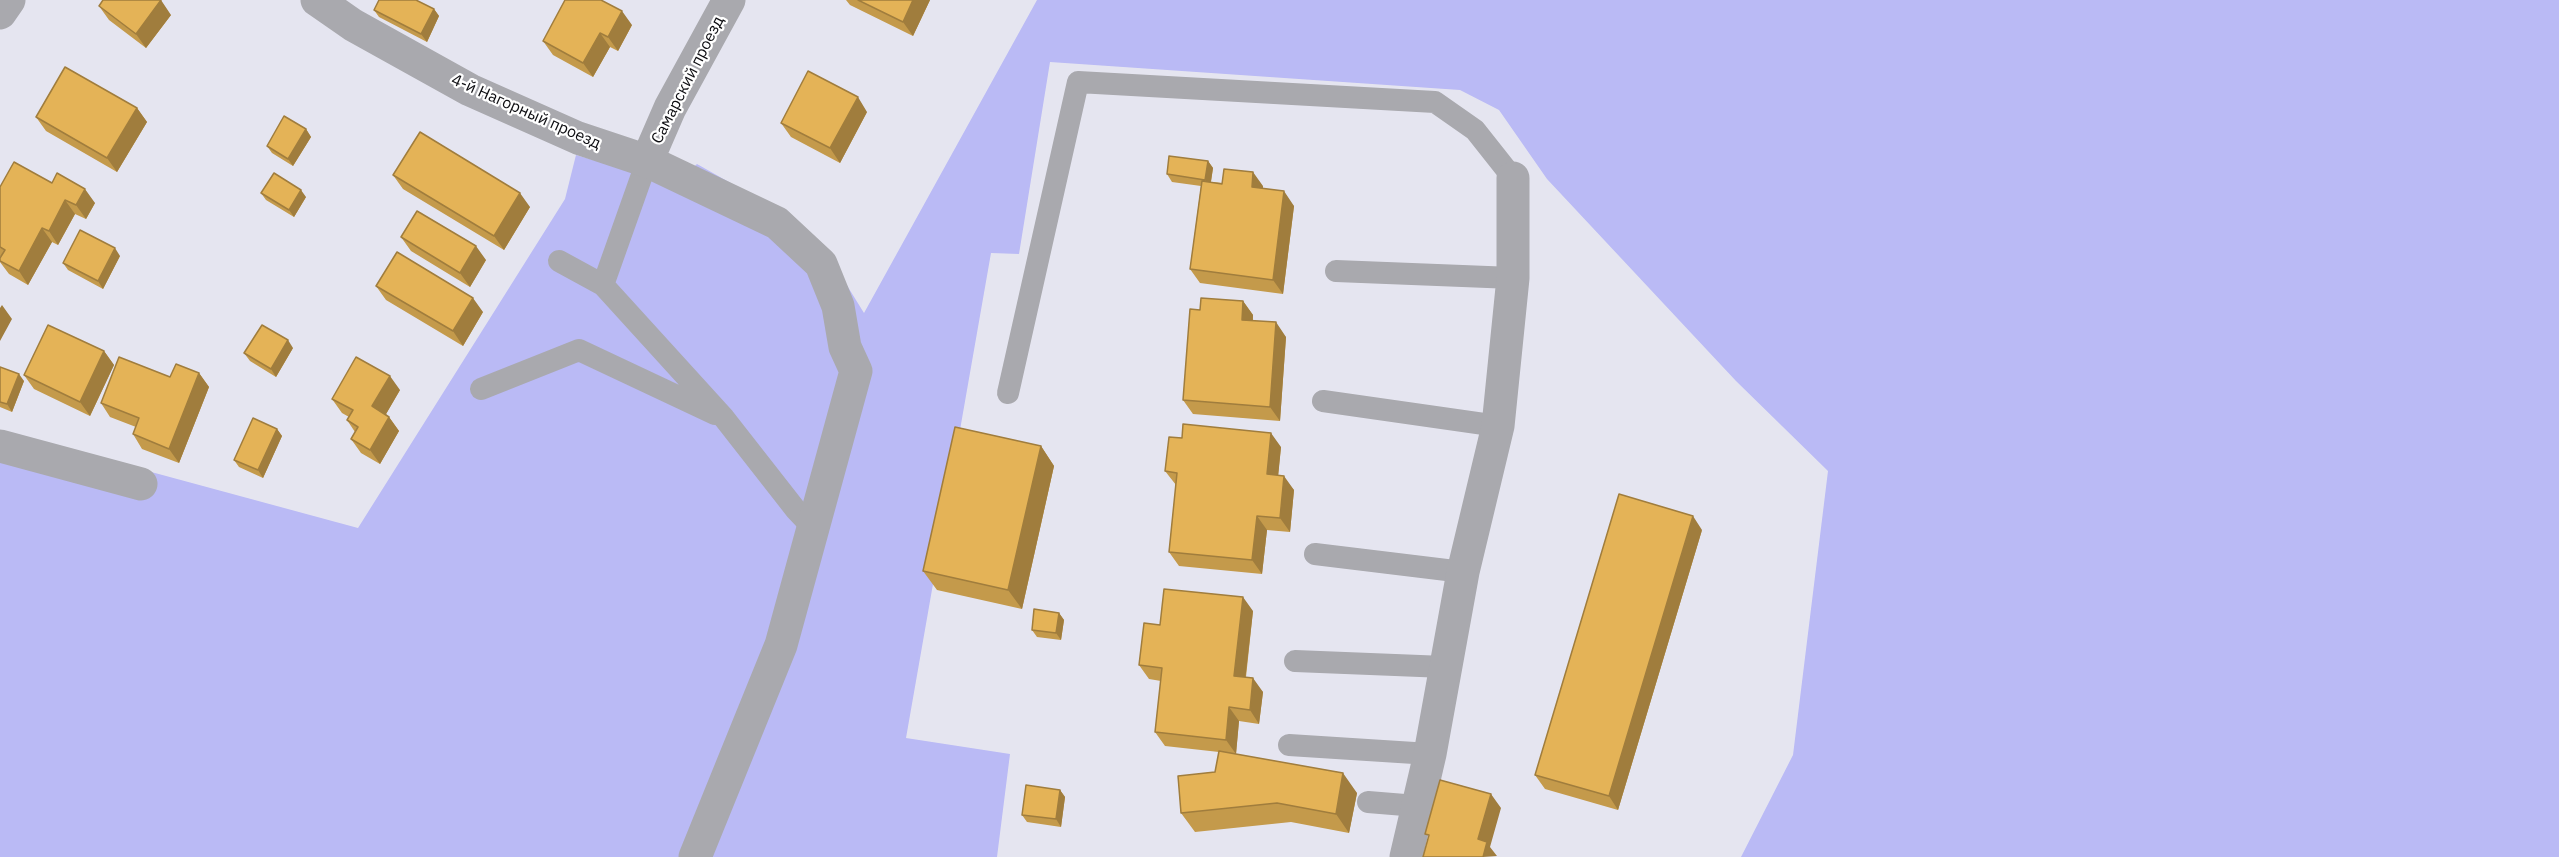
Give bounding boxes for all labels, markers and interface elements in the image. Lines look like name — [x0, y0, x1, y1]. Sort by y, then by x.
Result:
street label: Самарский проезд — [648, 13, 728, 147]
street label: 4-й Нагорный проезд — [448, 70, 604, 154]

